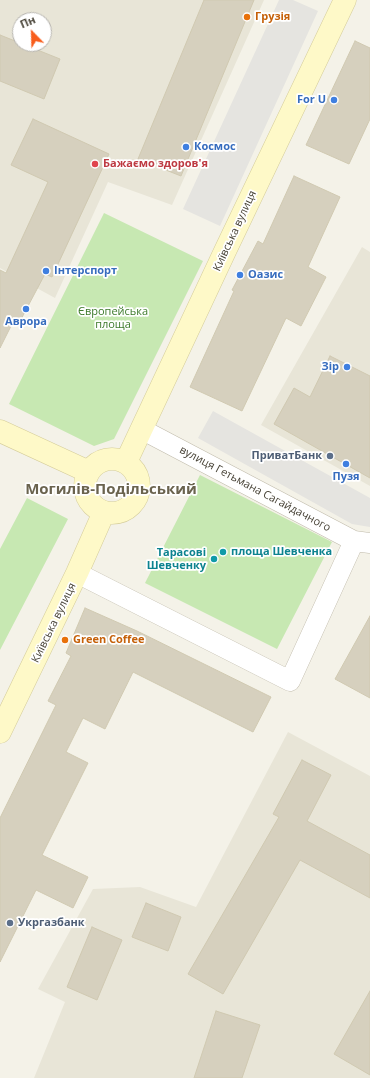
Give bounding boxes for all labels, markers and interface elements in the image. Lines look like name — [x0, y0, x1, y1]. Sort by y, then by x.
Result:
place label: Грузія — [255, 10, 290, 24]
text: Пн — [17, 11, 38, 31]
north arrow — [12, 12, 52, 52]
marker: Грузія — [242, 12, 252, 22]
place label: For U — [297, 93, 326, 107]
marker: For U — [329, 95, 339, 105]
place label: Космос — [194, 140, 236, 154]
marker: Космос — [181, 142, 191, 152]
place label: Бажаємо здоров'я — [103, 157, 208, 171]
marker: Бажаємо здоров'я — [90, 159, 100, 169]
street label: Київська вулиця — [211, 189, 259, 273]
place label: Інтерспорт — [54, 264, 117, 278]
marker: Інтерспорт — [41, 266, 51, 276]
place label: Оазис — [248, 268, 283, 282]
marker: Оазис — [235, 270, 245, 280]
marker: Аврора — [21, 304, 31, 314]
park label: Європейська площа — [78, 305, 148, 331]
place label: Аврора — [5, 315, 47, 329]
place label: Зір — [322, 360, 339, 374]
marker: Зір — [342, 362, 352, 372]
street label: вулиця Гетьмана Сагайдачного — [177, 443, 333, 535]
place label: ПриватБанк — [252, 449, 322, 463]
marker: ПриватБанк — [325, 451, 335, 461]
marker: Пузя — [341, 459, 351, 469]
place label: Пузя — [332, 470, 360, 484]
district label: Могилів-Подільський — [25, 481, 197, 499]
place label: площа Шевченка — [231, 545, 332, 559]
place label: Тарасові Шевченку — [147, 546, 206, 572]
marker: площа Шевченка — [218, 547, 228, 557]
marker: Тарасові Шевченку — [209, 554, 219, 564]
street label: Київська вулиця — [29, 581, 79, 665]
place label: Green Coffee — [73, 633, 144, 647]
marker: Green Coffee — [60, 635, 70, 645]
place label: Укргазбанк — [18, 916, 85, 930]
marker: Укргазбанк — [5, 918, 15, 928]

